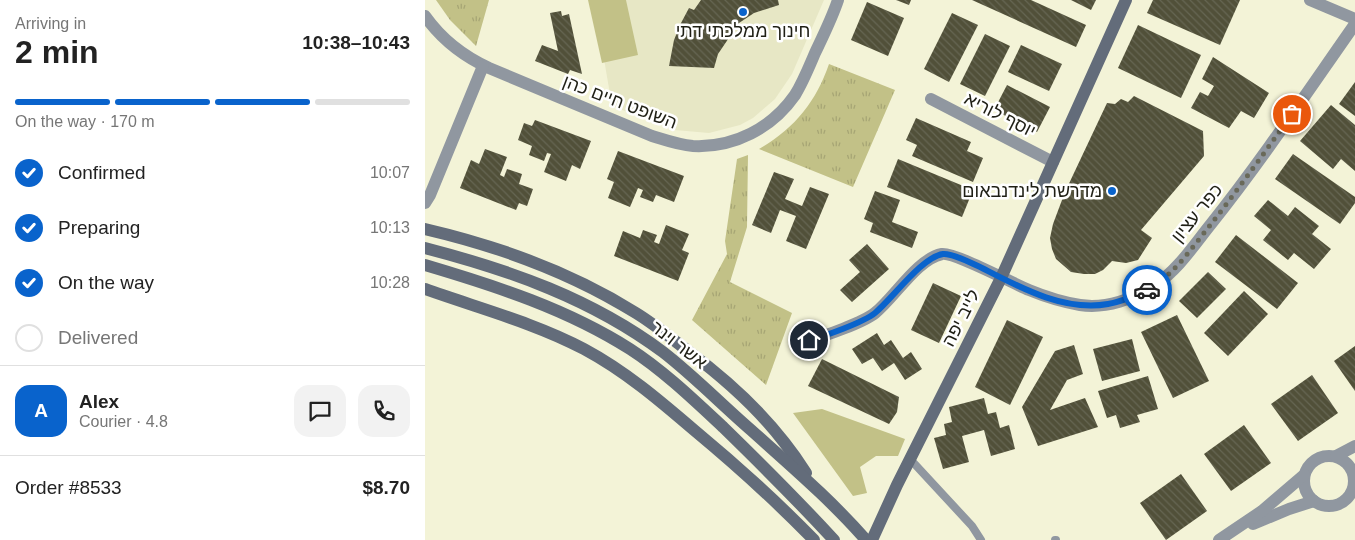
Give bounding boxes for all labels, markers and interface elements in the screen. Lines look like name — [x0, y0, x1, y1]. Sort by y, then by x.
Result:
marker: חינוך ממלכתי דתי — [737, 6, 749, 18]
text: Arriving in — [15, 15, 86, 32]
place label: חינוך ממלכתי דתי — [676, 21, 810, 41]
text: 10:38–10:43 — [302, 32, 410, 53]
text: 2 min — [15, 34, 99, 70]
street label: השופט חיים כהן — [560, 71, 680, 133]
street label: יוסף לוריא — [961, 89, 1039, 141]
pin — [1271, 93, 1313, 135]
icon: bag — [1278, 100, 1306, 128]
text: On the way · 170 m — [15, 113, 155, 130]
icon: check — [15, 159, 43, 187]
text: Confirmed — [58, 162, 146, 183]
text: 10:07 — [370, 164, 410, 181]
street label: כפר עציון — [1167, 180, 1227, 246]
place label: מדרשת לינדנבאום — [962, 181, 1102, 201]
marker: מדרשת לינדנבאום — [1106, 185, 1118, 197]
icon: check — [15, 214, 43, 242]
text: Preparing — [58, 217, 140, 238]
text: 10:13 — [370, 219, 410, 236]
courier — [1122, 265, 1172, 315]
icon: check — [15, 269, 43, 297]
text: On the way — [58, 272, 154, 293]
text: 10:28 — [370, 274, 410, 291]
icon: car — [1133, 276, 1161, 304]
street label: לייב יפה — [938, 286, 984, 350]
street label: אשר וינר — [647, 317, 711, 373]
pin — [788, 319, 830, 361]
icon: home — [795, 326, 823, 354]
text: Delivered — [58, 327, 138, 348]
button: chat — [294, 385, 346, 437]
button: phone — [358, 385, 410, 437]
text: Alex — [79, 391, 119, 412]
text: A — [34, 400, 48, 421]
text: Courier · 4.8 — [79, 413, 168, 430]
text: Order #8533 — [15, 477, 122, 498]
text: $8.70 — [362, 477, 410, 498]

